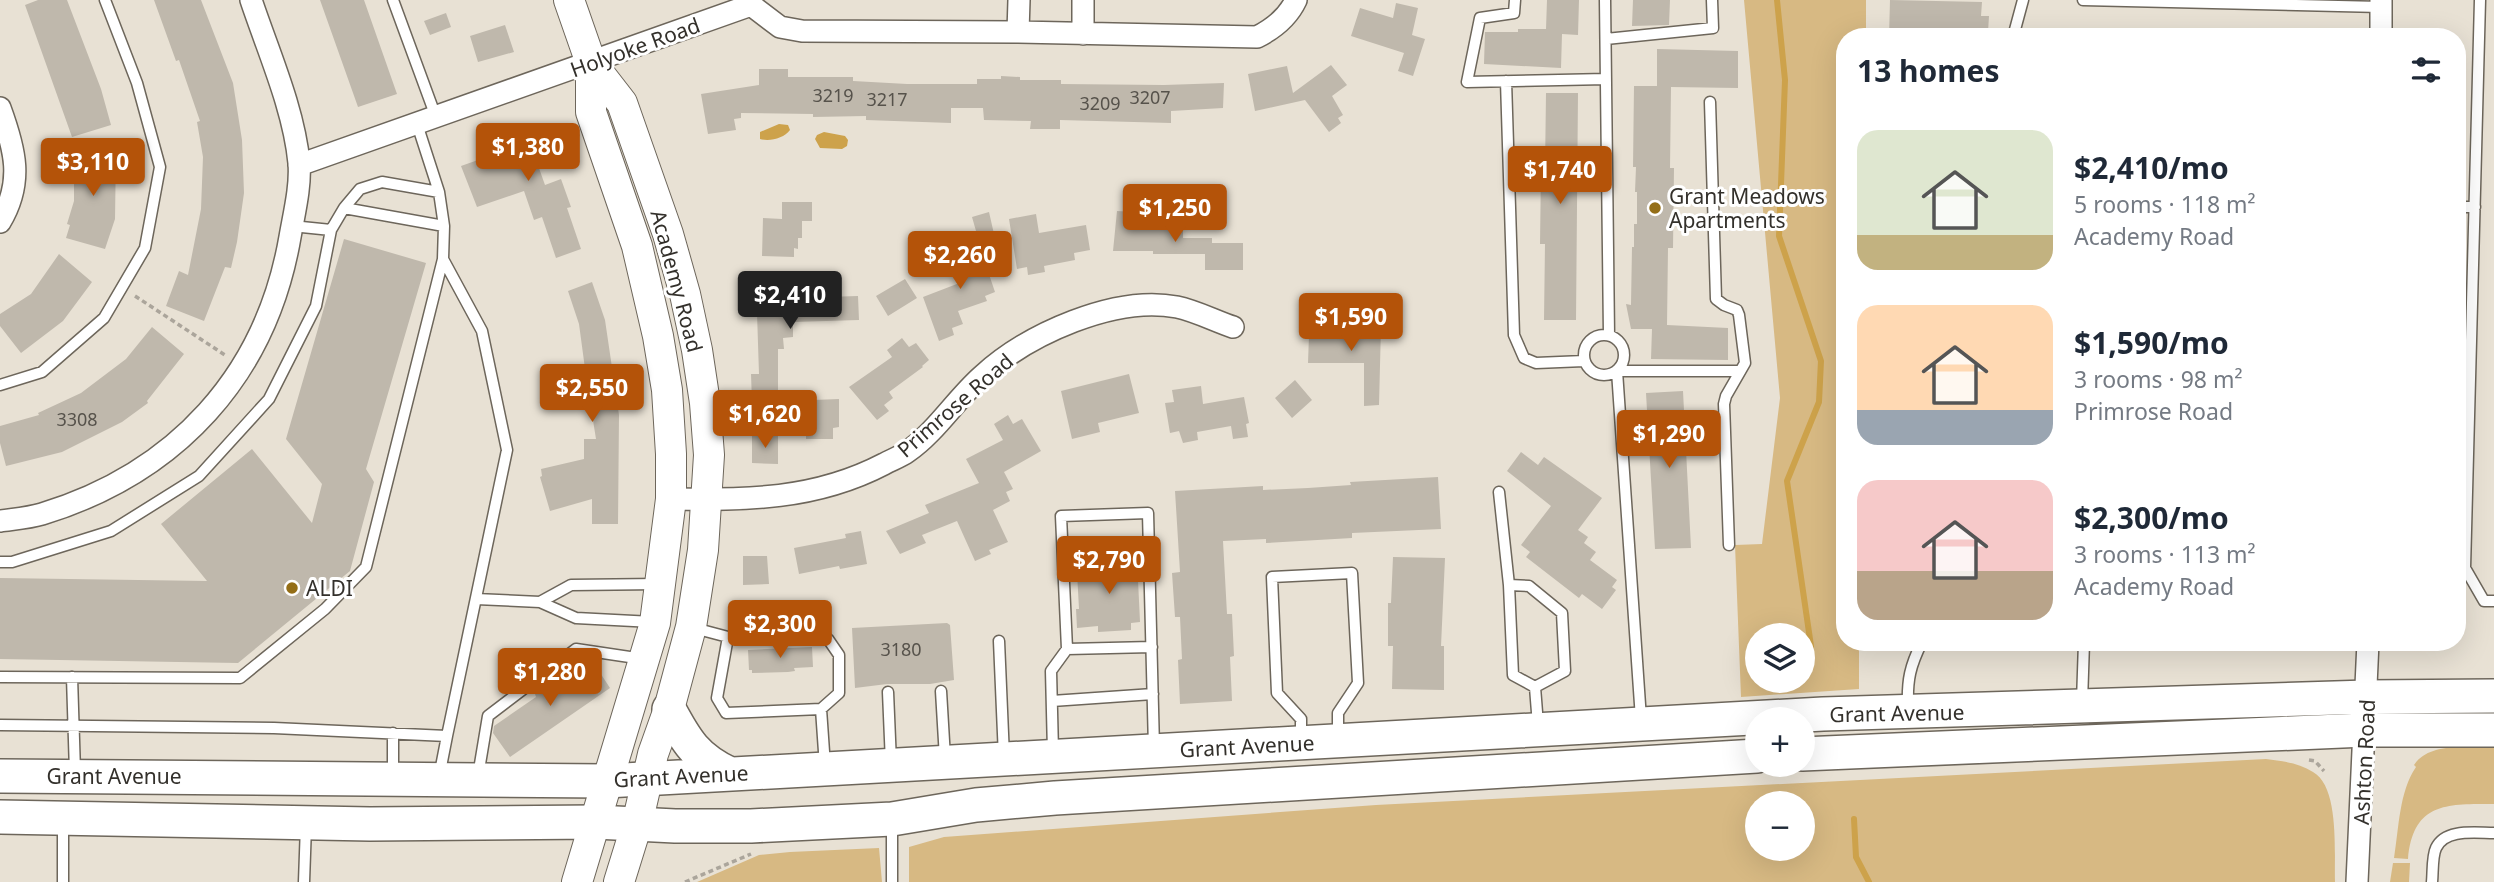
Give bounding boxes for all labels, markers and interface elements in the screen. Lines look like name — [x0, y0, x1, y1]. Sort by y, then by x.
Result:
street label: Holyoke Road — [566, 11, 704, 83]
text: 13 homes — [1857, 50, 2000, 91]
icon: filters — [2407, 51, 2445, 89]
house number: 3219 — [812, 83, 854, 107]
house number: 3207 — [1129, 85, 1171, 109]
house number: 3217 — [866, 87, 908, 111]
house number: 3209 — [1079, 91, 1121, 115]
pin: $1,380 — [471, 124, 585, 183]
text: $1,380 — [492, 130, 564, 162]
pin: $3,110 — [36, 138, 150, 198]
text: $3,110 — [57, 145, 129, 177]
pin: $1,740 — [1503, 146, 1617, 206]
text: $2,410/mo — [2074, 147, 2229, 188]
text: $1,740 — [1524, 153, 1596, 185]
icon: home — [1913, 158, 1997, 242]
place label: Grant Meadows Apartments — [1669, 182, 1825, 234]
pin: $1,250 — [1118, 184, 1232, 244]
text: 5 rooms · 118 m² — [2074, 188, 2256, 220]
text: $1,250 — [1139, 191, 1211, 223]
marker: Grant Meadows Apartments — [1647, 200, 1663, 216]
street label: Academy Road — [645, 207, 709, 355]
text: Academy Road — [2074, 220, 2234, 252]
pin: $2,260 — [903, 232, 1017, 291]
text: $2,260 — [924, 238, 996, 270]
pin: $2,410 — [733, 272, 847, 331]
text: $2,410 — [754, 278, 826, 310]
pin: $1,590 — [1294, 294, 1408, 353]
text: $1,590 — [1315, 300, 1387, 332]
text: $1,590/mo — [2074, 322, 2229, 363]
icon: home — [1913, 333, 1997, 417]
street label: Primrose Road — [891, 347, 1019, 463]
text: 3 rooms · 98 m² — [2074, 363, 2243, 395]
pin: $2,550 — [535, 364, 649, 424]
text: $2,550 — [556, 371, 628, 403]
pin: $1,620 — [708, 391, 822, 450]
text: Primrose Road — [2074, 395, 2233, 427]
text: $1,620 — [729, 397, 801, 429]
house number: 3308 — [56, 407, 98, 431]
pin: $1,290 — [1612, 410, 1726, 470]
text: $1,290 — [1633, 417, 1705, 449]
text: $2,300/mo — [2074, 497, 2229, 538]
icon: home — [1913, 508, 1997, 592]
pin: $2,790 — [1052, 536, 1166, 596]
text: 3 rooms · 113 m² — [2074, 538, 2256, 570]
text: $2,790 — [1073, 543, 1145, 575]
text: Academy Road — [2074, 570, 2234, 602]
place label: ALDI — [306, 574, 353, 602]
marker: ALDI — [284, 580, 300, 596]
pin: $2,300 — [723, 600, 837, 660]
text: $2,300 — [744, 607, 816, 639]
map controls — [1745, 623, 1815, 861]
button: layers — [1745, 623, 1815, 693]
house number: 3180 — [880, 637, 922, 661]
pin: $1,280 — [493, 648, 607, 708]
text: $1,280 — [514, 655, 586, 687]
street label: Grant Avenue — [1829, 698, 1965, 728]
street label: Ashton Road — [2347, 699, 2381, 825]
button: + — [1745, 707, 1815, 777]
street label: Grant Avenue — [1179, 728, 1315, 764]
street label: Grant Avenue — [613, 758, 749, 794]
street label: Grant Avenue — [46, 762, 182, 790]
button: − — [1745, 791, 1815, 861]

